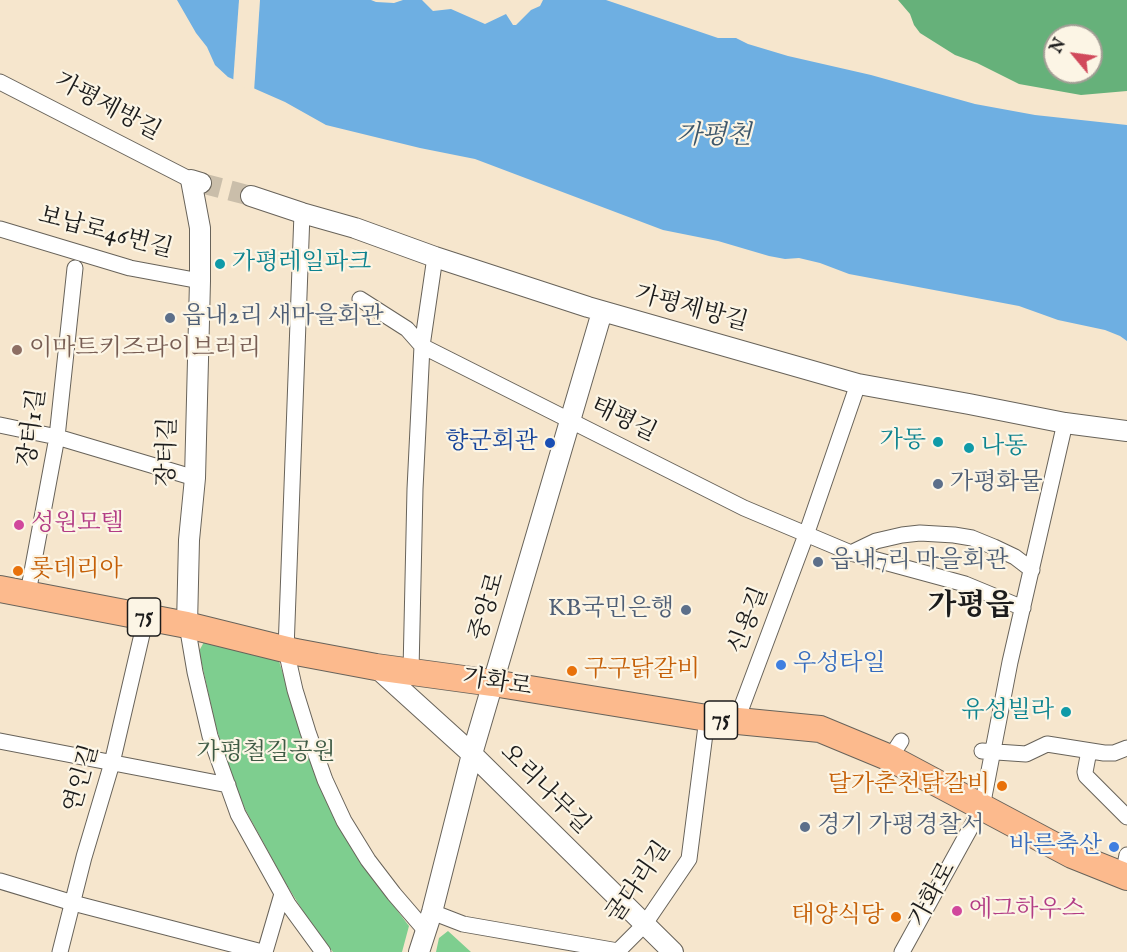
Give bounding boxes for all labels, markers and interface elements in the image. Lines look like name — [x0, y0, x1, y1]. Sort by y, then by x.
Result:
north arrow — [1043, 24, 1103, 84]
text: N — [1047, 35, 1071, 57]
street label: 가평제방길 — [49, 68, 165, 148]
water label: 가평천 — [676, 122, 752, 154]
street label: 보납로46번길 — [35, 202, 175, 266]
place label: 가평레일파크 — [232, 250, 371, 278]
marker: 가평레일파크 — [213, 257, 227, 271]
street label: 가평제방길 — [631, 281, 751, 339]
place label: 읍내2리 새마을회관 — [182, 304, 384, 332]
marker: 읍내2리 새마을회관 — [163, 311, 177, 325]
place label: 이마트키즈라이브러리 — [29, 336, 261, 364]
marker: 이마트키즈라이브러리 — [10, 343, 24, 357]
street label: 장터1길 — [14, 387, 54, 469]
street label: 태평길 — [585, 393, 661, 449]
street label: 장터길 — [153, 417, 185, 487]
place label: 가동 — [880, 428, 926, 456]
place label: 향군회관 — [445, 429, 538, 457]
place label: 나동 — [981, 434, 1027, 462]
marker: 가동 — [931, 435, 945, 449]
marker: 향군회관 — [543, 436, 557, 450]
marker: 나동 — [962, 441, 976, 455]
place label: 가평화물 — [950, 470, 1043, 498]
marker: 가평화물 — [931, 477, 945, 491]
place label: 성원모텔 — [31, 511, 124, 539]
marker: 성원모텔 — [12, 518, 26, 532]
place label: 읍내7리 마을회관 — [830, 548, 1009, 576]
marker: 읍내7리 마을회관 — [811, 555, 825, 569]
place label: 롯데리아 — [30, 557, 123, 585]
marker: 롯데리아 — [11, 564, 25, 578]
street label: 중앙로 — [466, 570, 512, 644]
street label: 신용길 — [724, 583, 776, 659]
district label: 가평읍 — [928, 590, 1014, 626]
place label: KB국민은행 — [548, 596, 674, 624]
road number: 75 — [128, 598, 160, 636]
marker: KB국민은행 — [679, 603, 693, 617]
place label: 우성타일 — [793, 651, 886, 679]
place label: 구구닭갈비 — [584, 657, 700, 685]
marker: 우성타일 — [774, 658, 788, 672]
street label: 가화로 — [460, 664, 534, 704]
marker: 구구닭갈비 — [565, 664, 579, 678]
place label: 유성빌라 — [961, 698, 1054, 726]
road number: 75 — [704, 701, 738, 739]
marker: 유성빌라 — [1059, 705, 1073, 719]
street label: 오리나무길 — [493, 739, 595, 841]
park label: 가평철길공원 — [196, 740, 336, 768]
street label: 연인길 — [60, 742, 106, 816]
place label: 달가춘천닭갈비 — [828, 772, 990, 800]
marker: 달가춘천닭갈비 — [995, 779, 1009, 793]
place label: 경기 가평경찰서 — [817, 813, 985, 841]
marker: 경기 가평경찰서 — [798, 820, 812, 834]
place label: 바른축산 — [1009, 833, 1102, 861]
street label: 굴다리길 — [602, 837, 678, 929]
marker: 바른축산 — [1107, 840, 1121, 854]
street label: 가화로 — [905, 858, 963, 932]
place label: 에그하우스 — [969, 897, 1085, 925]
place label: 태양식당 — [791, 903, 884, 931]
marker: 에그하우스 — [950, 904, 964, 918]
marker: 태양식당 — [889, 910, 903, 924]

